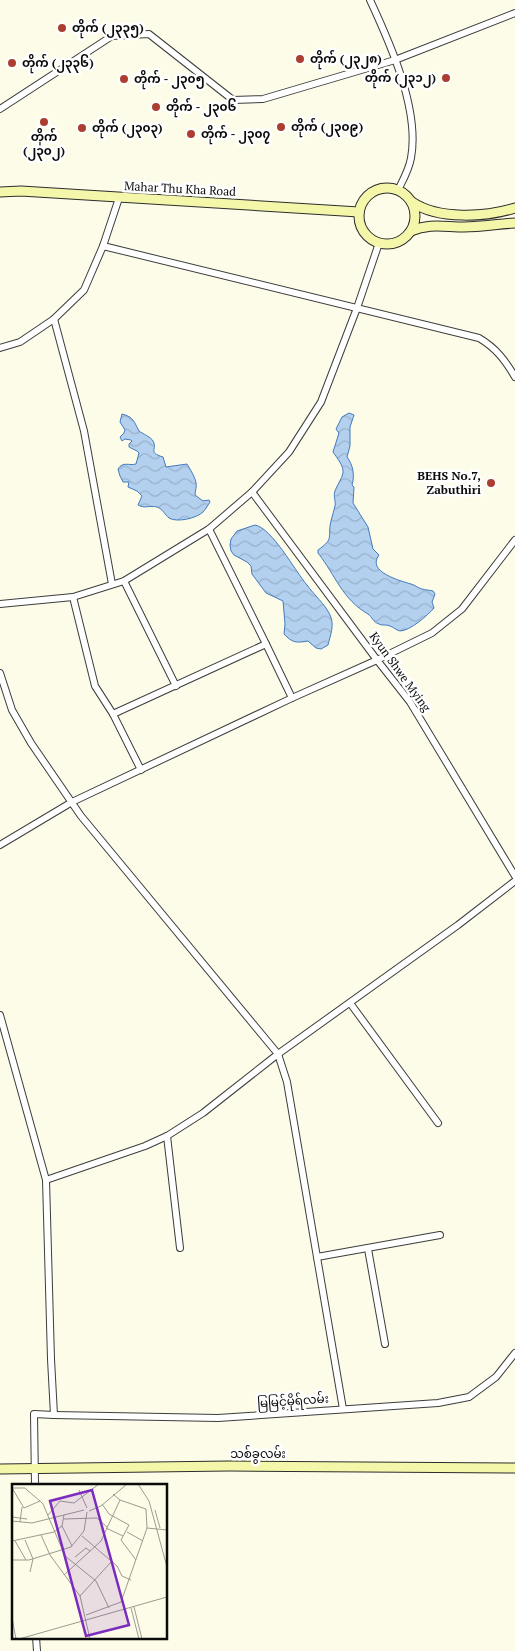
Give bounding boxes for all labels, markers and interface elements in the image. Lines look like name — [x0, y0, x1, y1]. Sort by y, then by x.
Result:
place label: တိုက် (၂၃၃၅) — [72, 18, 144, 39]
marker: တိုက် (၂၃၃၅) — [56, 22, 68, 34]
place label: တိုက် (၂၃၂၈) — [310, 49, 382, 70]
place label: တိုက် (၂၃၃၆) — [22, 53, 94, 74]
marker: တိုက် (၂၃၂၈) — [294, 53, 306, 65]
marker: တိုက် (၂၃၃၆) — [6, 57, 18, 69]
place label: တိုက် (၂၃၁၂) — [365, 68, 436, 89]
place label: တိုက် - ၂၃၀၅ — [134, 69, 205, 90]
marker: တိုက် (၂၃၁၂) — [440, 72, 452, 84]
marker: တိုက် - ၂၃၀၅ — [118, 73, 130, 85]
place label: တိုက် - ၂၃၀၆ — [166, 97, 237, 118]
marker: တိုက် - ၂၃၀၆ — [150, 101, 162, 113]
marker: တိုက် (၂၃၀၂) — [38, 116, 50, 128]
place label: တိုက် (၂၃၀၉) — [291, 117, 363, 138]
place label: တိုက် (၂၃၀၃) — [92, 118, 163, 139]
marker: တိုက် (၂၃၀၉) — [275, 121, 287, 133]
marker: တိုက် (၂၃၀၃) — [76, 122, 88, 134]
place label: တိုက် - ၂၃၀၇ — [201, 124, 270, 145]
place label: တိုက် (၂၃၀၂) — [23, 127, 65, 161]
marker: တိုက် - ၂၃၀၇ — [185, 128, 197, 140]
street label: Mahar Thu Kha Road — [124, 178, 237, 199]
place label: BEHS No.7, Zabuthiri — [417, 468, 481, 497]
marker: BEHS No.7, Zabuthiri — [485, 477, 497, 489]
street label: Kyun Shwe Mying — [367, 629, 435, 715]
street label: မြမြင့်မိုရ်လမ်း — [257, 1390, 329, 1413]
street label: သစ်ခွလမ်း — [230, 1445, 286, 1464]
inset map — [12, 1484, 168, 1638]

